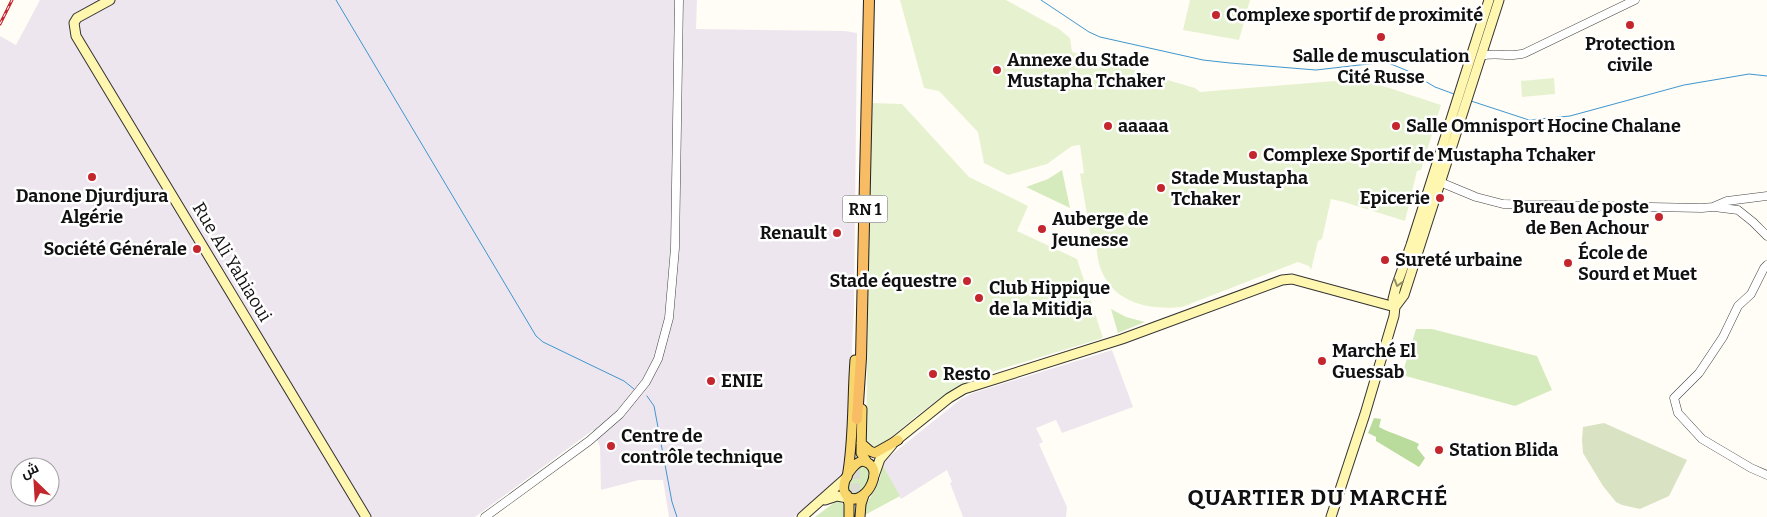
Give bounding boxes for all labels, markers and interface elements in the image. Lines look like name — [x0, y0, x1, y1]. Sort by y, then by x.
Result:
place label: Complexe sportif de proximité — [1226, 4, 1483, 26]
marker: Complexe sportif de proximité — [1210, 9, 1222, 21]
marker: Protection civile — [1624, 19, 1636, 31]
marker: Salle de musculation Cité Russe — [1375, 31, 1387, 43]
place label: Protection civile — [1585, 33, 1675, 76]
place label: Salle de musculation Cité Russe — [1292, 45, 1470, 88]
place label: Annexe du Stade Mustapha Tchaker — [1007, 49, 1166, 92]
marker: Annexe du Stade Mustapha Tchaker — [991, 64, 1003, 76]
place label: aaaaa — [1118, 115, 1169, 137]
place label: Salle Omnisport Hocine Chalane — [1406, 115, 1681, 137]
marker: aaaaa — [1102, 120, 1114, 132]
marker: Salle Omnisport Hocine Chalane — [1390, 120, 1402, 132]
place label: Complexe Sportif de Mustapha Tchaker — [1263, 144, 1596, 166]
marker: Complexe Sportif de Mustapha Tchaker — [1247, 149, 1259, 161]
place label: Stade Mustapha Tchaker — [1171, 167, 1308, 210]
marker: Danone Djurdjura Algérie — [86, 171, 98, 183]
marker: Stade Mustapha Tchaker — [1155, 182, 1167, 194]
place label: Danone Djurdjura Algérie — [16, 185, 168, 228]
place label: Epicerie — [1360, 187, 1430, 209]
marker: Epicerie — [1434, 192, 1446, 204]
road number: RN 1 — [842, 195, 888, 222]
place label: Bureau de poste de Ben Achour — [1512, 196, 1650, 239]
street label: Rue Ali Yahiaoui — [188, 198, 276, 326]
place label: Auberge de Jeunesse — [1051, 208, 1148, 251]
marker: Bureau de poste de Ben Achour — [1653, 211, 1665, 223]
place label: Renault — [760, 222, 827, 244]
marker: Auberge de Jeunesse — [1036, 223, 1048, 235]
marker: Renault — [831, 227, 843, 239]
place label: Société Générale — [43, 238, 187, 260]
place label: École de Sourd et Muet — [1578, 241, 1697, 285]
marker: Société Générale — [191, 243, 203, 255]
place label: Sureté urbaine — [1395, 249, 1522, 271]
marker: Sureté urbaine — [1379, 254, 1391, 266]
marker: École de Sourd et Muet — [1562, 257, 1574, 269]
place label: Stade équestre — [829, 270, 957, 292]
marker: Stade équestre — [961, 275, 973, 287]
place label: Club Hippique de la Mitidja — [989, 277, 1110, 320]
one-way arrow — [1394, 278, 1404, 286]
marker: Club Hippique de la Mitidja — [973, 292, 985, 304]
place label: Marché El Guessab — [1332, 340, 1416, 383]
marker: Marché El Guessab — [1316, 355, 1328, 367]
place label: Resto — [943, 363, 991, 385]
marker: Resto — [927, 368, 939, 380]
place label: ENIE — [721, 370, 763, 392]
marker: ENIE — [705, 375, 717, 387]
place label: Centre de contrôle technique — [621, 425, 783, 468]
place label: Station Blida — [1449, 439, 1558, 461]
marker: Centre de contrôle technique — [605, 440, 617, 452]
marker: Station Blida — [1433, 444, 1445, 456]
north arrow — [10, 457, 60, 507]
text: ش — [18, 459, 41, 482]
district label: QUARTIER DU MARCHÉ — [1188, 484, 1448, 511]

